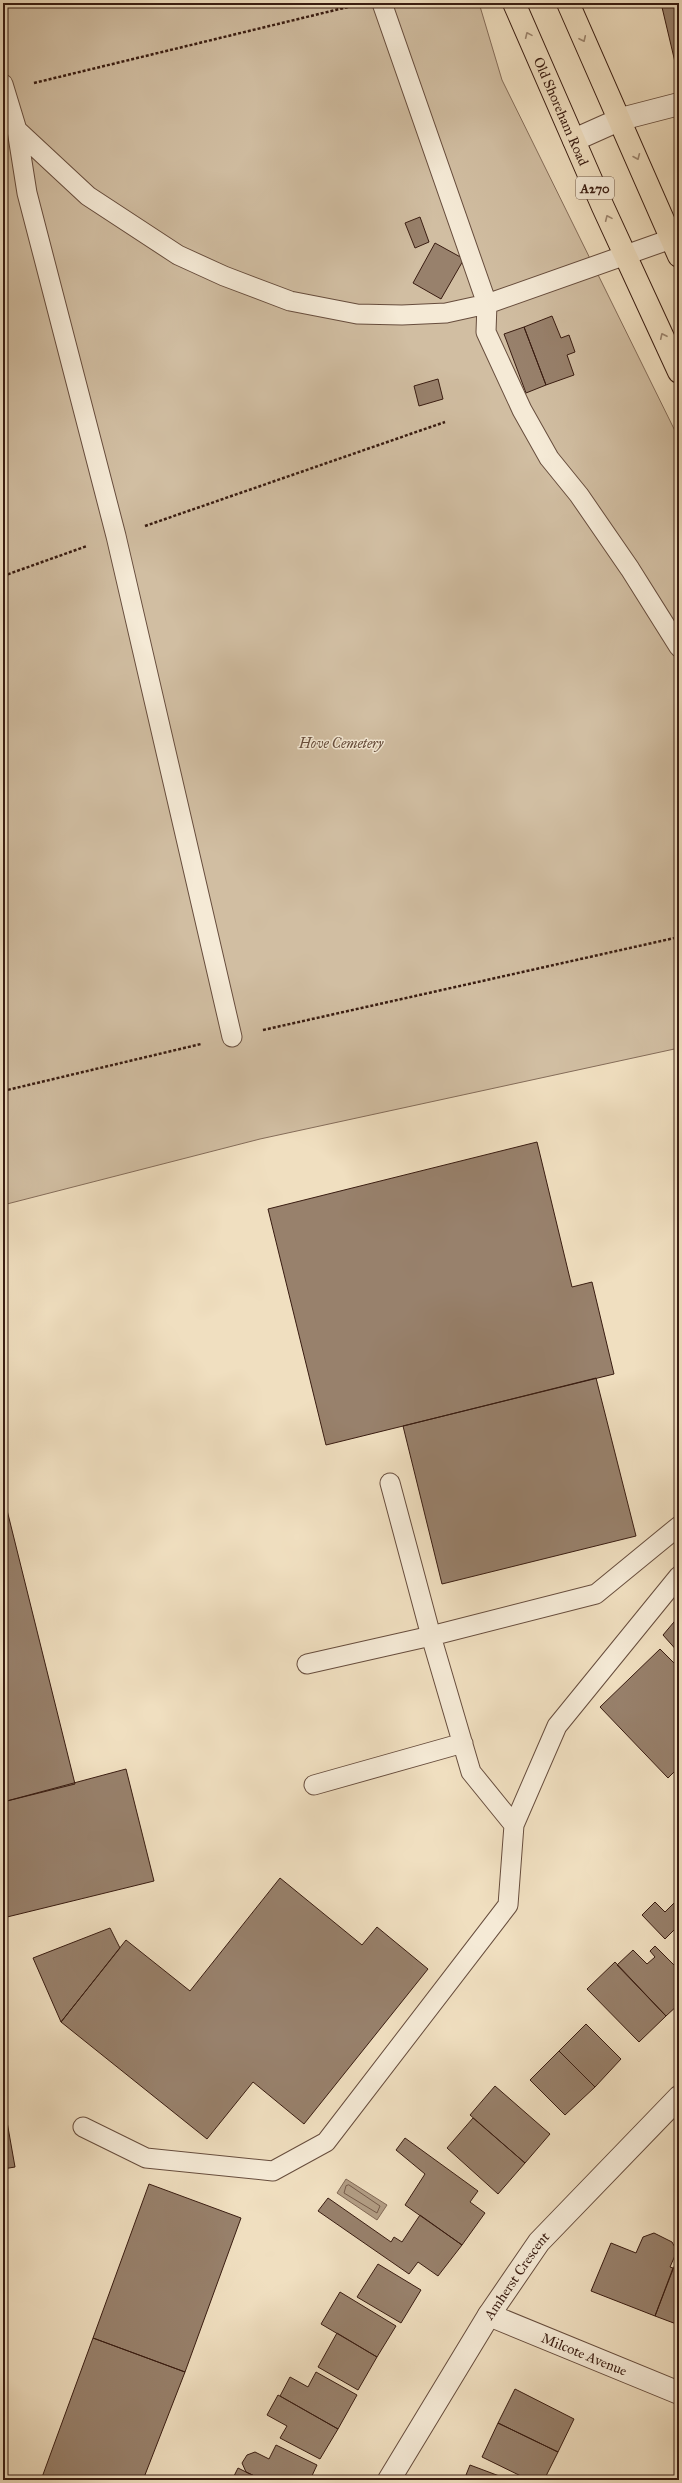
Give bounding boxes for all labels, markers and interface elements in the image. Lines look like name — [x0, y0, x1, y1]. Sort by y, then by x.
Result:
one-way arrow — [525, 32, 533, 40]
one-way arrow — [579, 35, 587, 42]
street label: Old Shoreham Road — [530, 54, 592, 168]
one-way arrow — [632, 153, 640, 161]
road number: A270 — [576, 177, 614, 199]
one-way arrow — [605, 215, 613, 223]
one-way arrow — [660, 333, 668, 341]
park label: Hove Cemetery — [298, 735, 384, 752]
street label: Amherst Crescent — [480, 2228, 553, 2324]
street label: Milcote Avenue — [539, 2329, 630, 2380]

